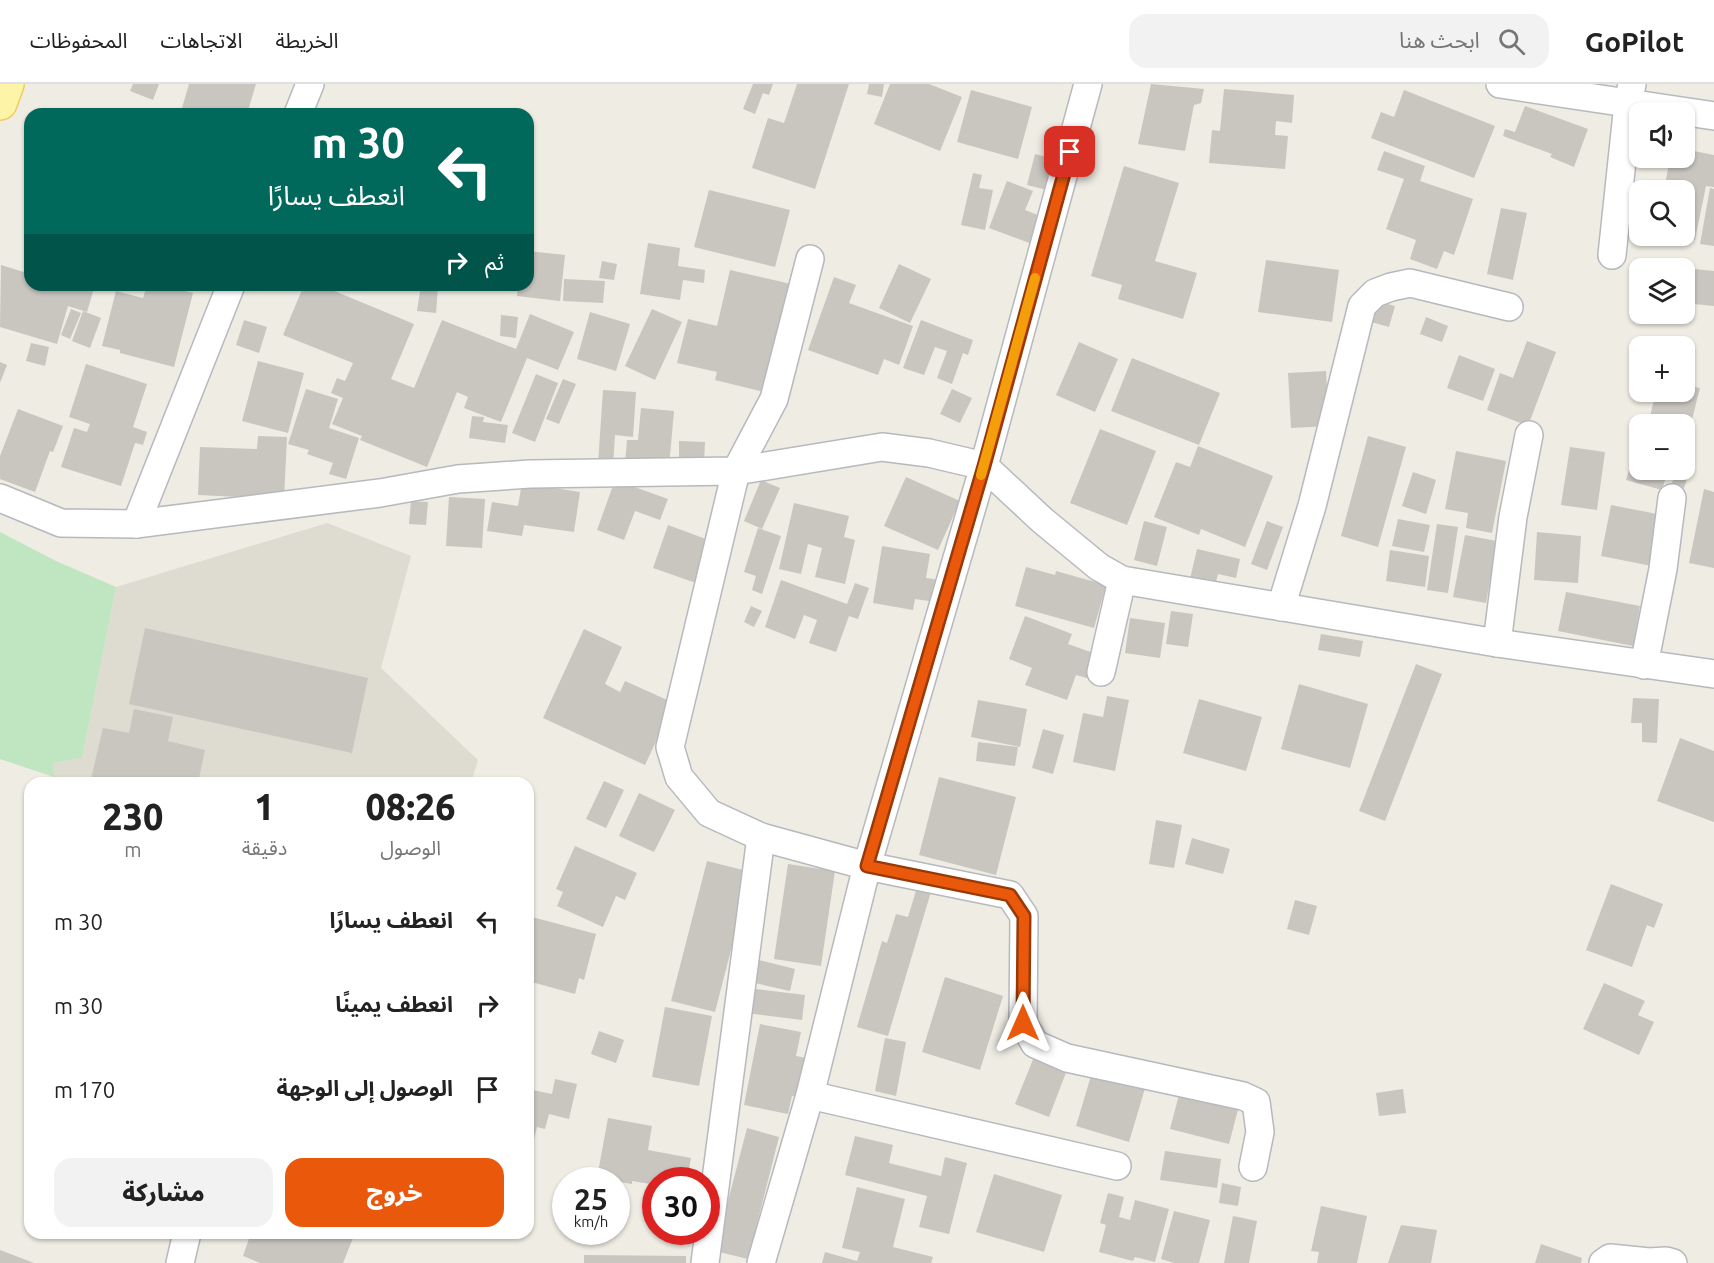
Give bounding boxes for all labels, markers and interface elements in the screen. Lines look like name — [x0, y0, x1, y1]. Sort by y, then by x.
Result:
search box — [1129, 14, 1549, 68]
icon: search — [1495, 25, 1528, 58]
text: GoPilot — [1585, 26, 1684, 57]
text: ابحث هنا — [1399, 27, 1480, 52]
text: المحفوظات — [30, 28, 127, 52]
text: الاتجاهات — [160, 28, 242, 52]
text: الخريطة — [275, 28, 338, 52]
map controls — [1629, 102, 1695, 480]
button: sound — [1629, 102, 1695, 168]
text: 30 m — [311, 119, 405, 166]
pin — [1044, 126, 1095, 177]
icon: left — [426, 132, 504, 210]
icon: arrive — [1053, 135, 1086, 168]
text: انعطف يسارًا — [268, 180, 405, 210]
button: search — [1629, 180, 1695, 246]
icon: right — [440, 246, 473, 279]
text: ثم — [485, 249, 504, 274]
button: layers — [1629, 258, 1695, 324]
button: + — [1629, 336, 1695, 402]
button: − — [1629, 414, 1695, 480]
text: 1 — [254, 786, 275, 827]
text: 08:26 — [366, 786, 456, 827]
text: 230 — [102, 796, 163, 837]
text: دقيقة — [242, 836, 287, 859]
text: الوصول — [380, 836, 441, 859]
text: m — [124, 838, 141, 861]
icon: left — [471, 905, 504, 938]
text: انعطف يسارًا — [330, 907, 453, 932]
text: 30 m — [54, 909, 103, 934]
icon: right — [471, 989, 504, 1022]
text: انعطف يمينًا — [335, 991, 453, 1016]
position arrow — [991, 991, 1055, 1055]
text: 30 m — [54, 993, 103, 1018]
icon: arrive — [471, 1073, 504, 1106]
text: الوصول إلى الوجهة — [276, 1075, 453, 1100]
text: 170 m — [54, 1077, 115, 1102]
button: مشاركة — [54, 1158, 273, 1227]
button: خروج — [285, 1158, 504, 1227]
speed limit sign: 30 — [642, 1167, 720, 1245]
text: 25 — [574, 1182, 608, 1216]
text: km/h — [574, 1213, 608, 1230]

